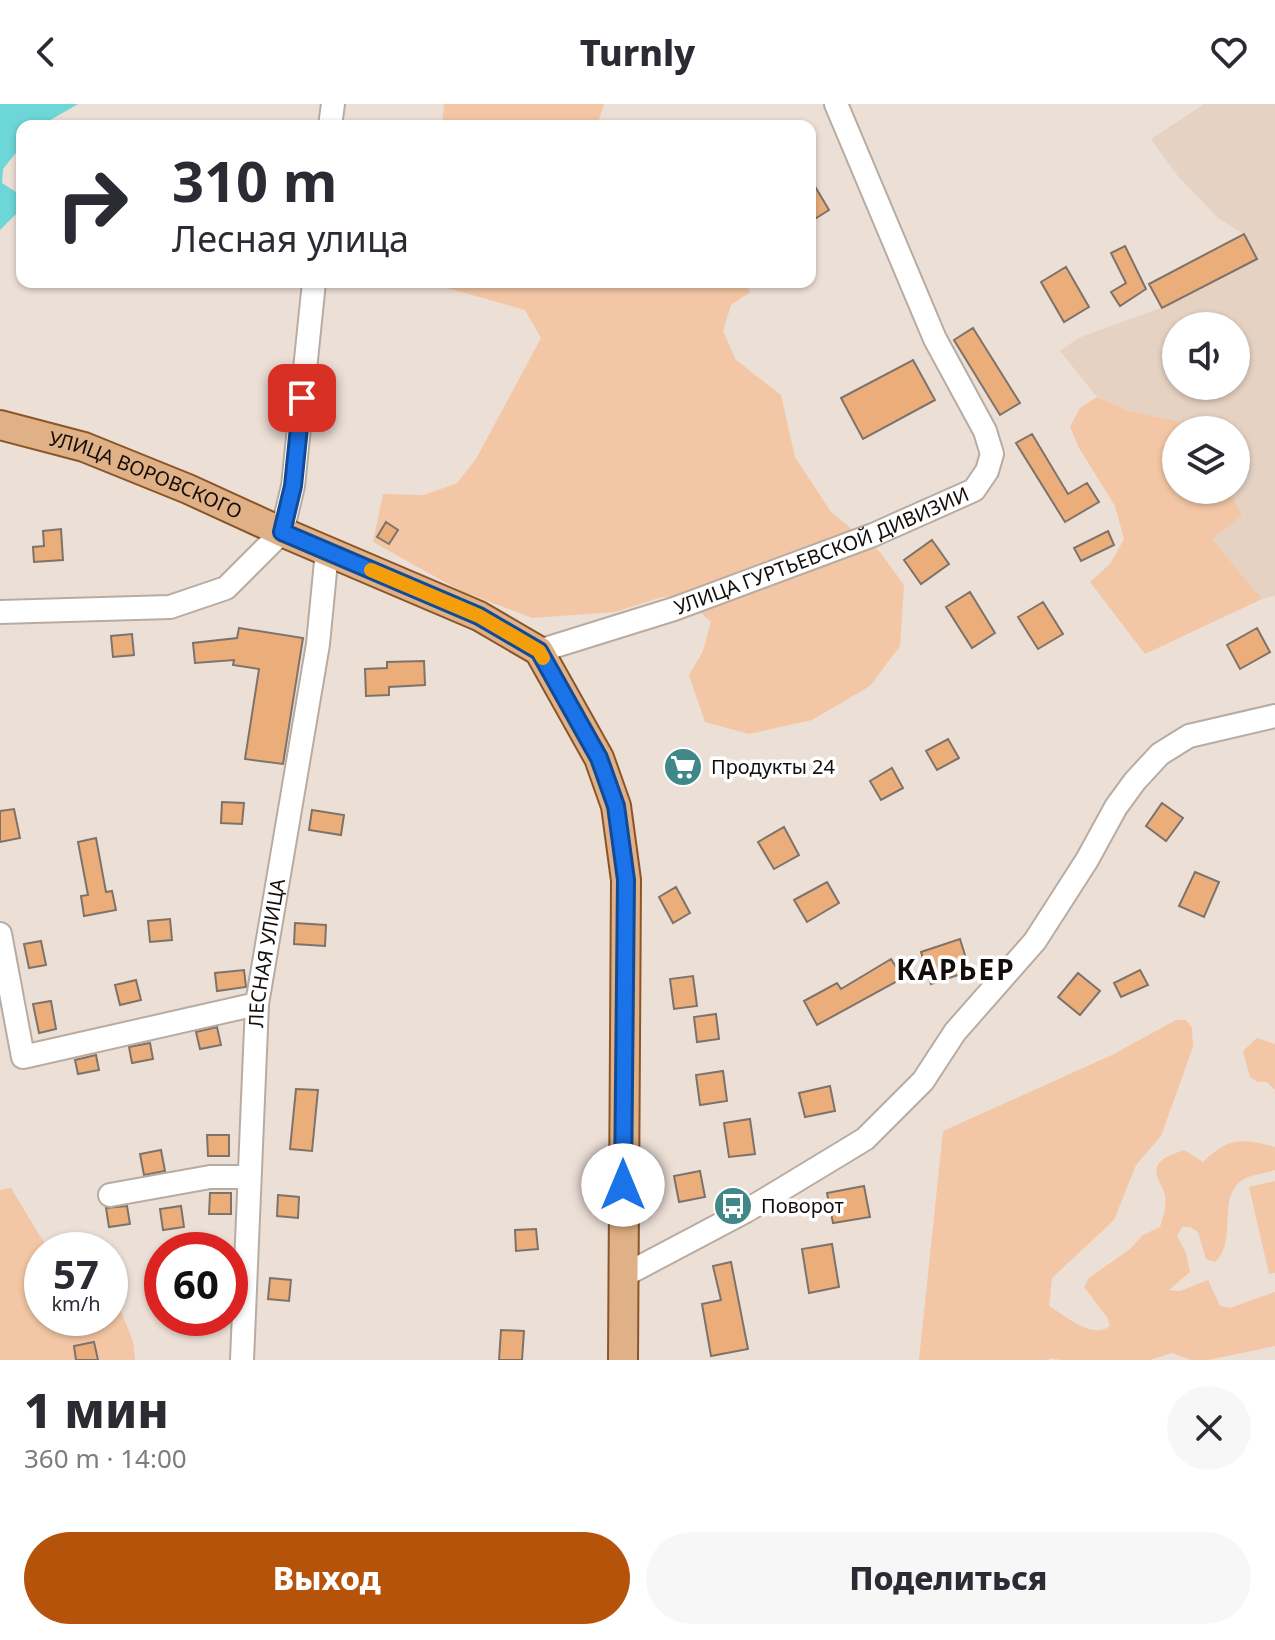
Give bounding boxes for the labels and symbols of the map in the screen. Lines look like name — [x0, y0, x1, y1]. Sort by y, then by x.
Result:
pin — [268, 364, 336, 432]
street label: УЛИЦА ВОРОВСКОГО — [46, 424, 247, 525]
street label: УЛИЦА ГУРТЬЕВСКОЙ ДИВИЗИИ — [670, 480, 973, 621]
supermarket icon: Продукты 24 — [662, 746, 704, 788]
place label: Продукты 24 — [711, 753, 836, 780]
street label: ЛЕСНАЯ УЛИЦА — [242, 876, 291, 1028]
district label: КАРЬЕР — [896, 950, 1016, 988]
position arrow — [581, 1143, 665, 1227]
bus stop icon: Поворот — [712, 1185, 754, 1227]
place label: Поворот — [761, 1192, 844, 1219]
speed limit sign: 60 — [144, 1232, 248, 1336]

